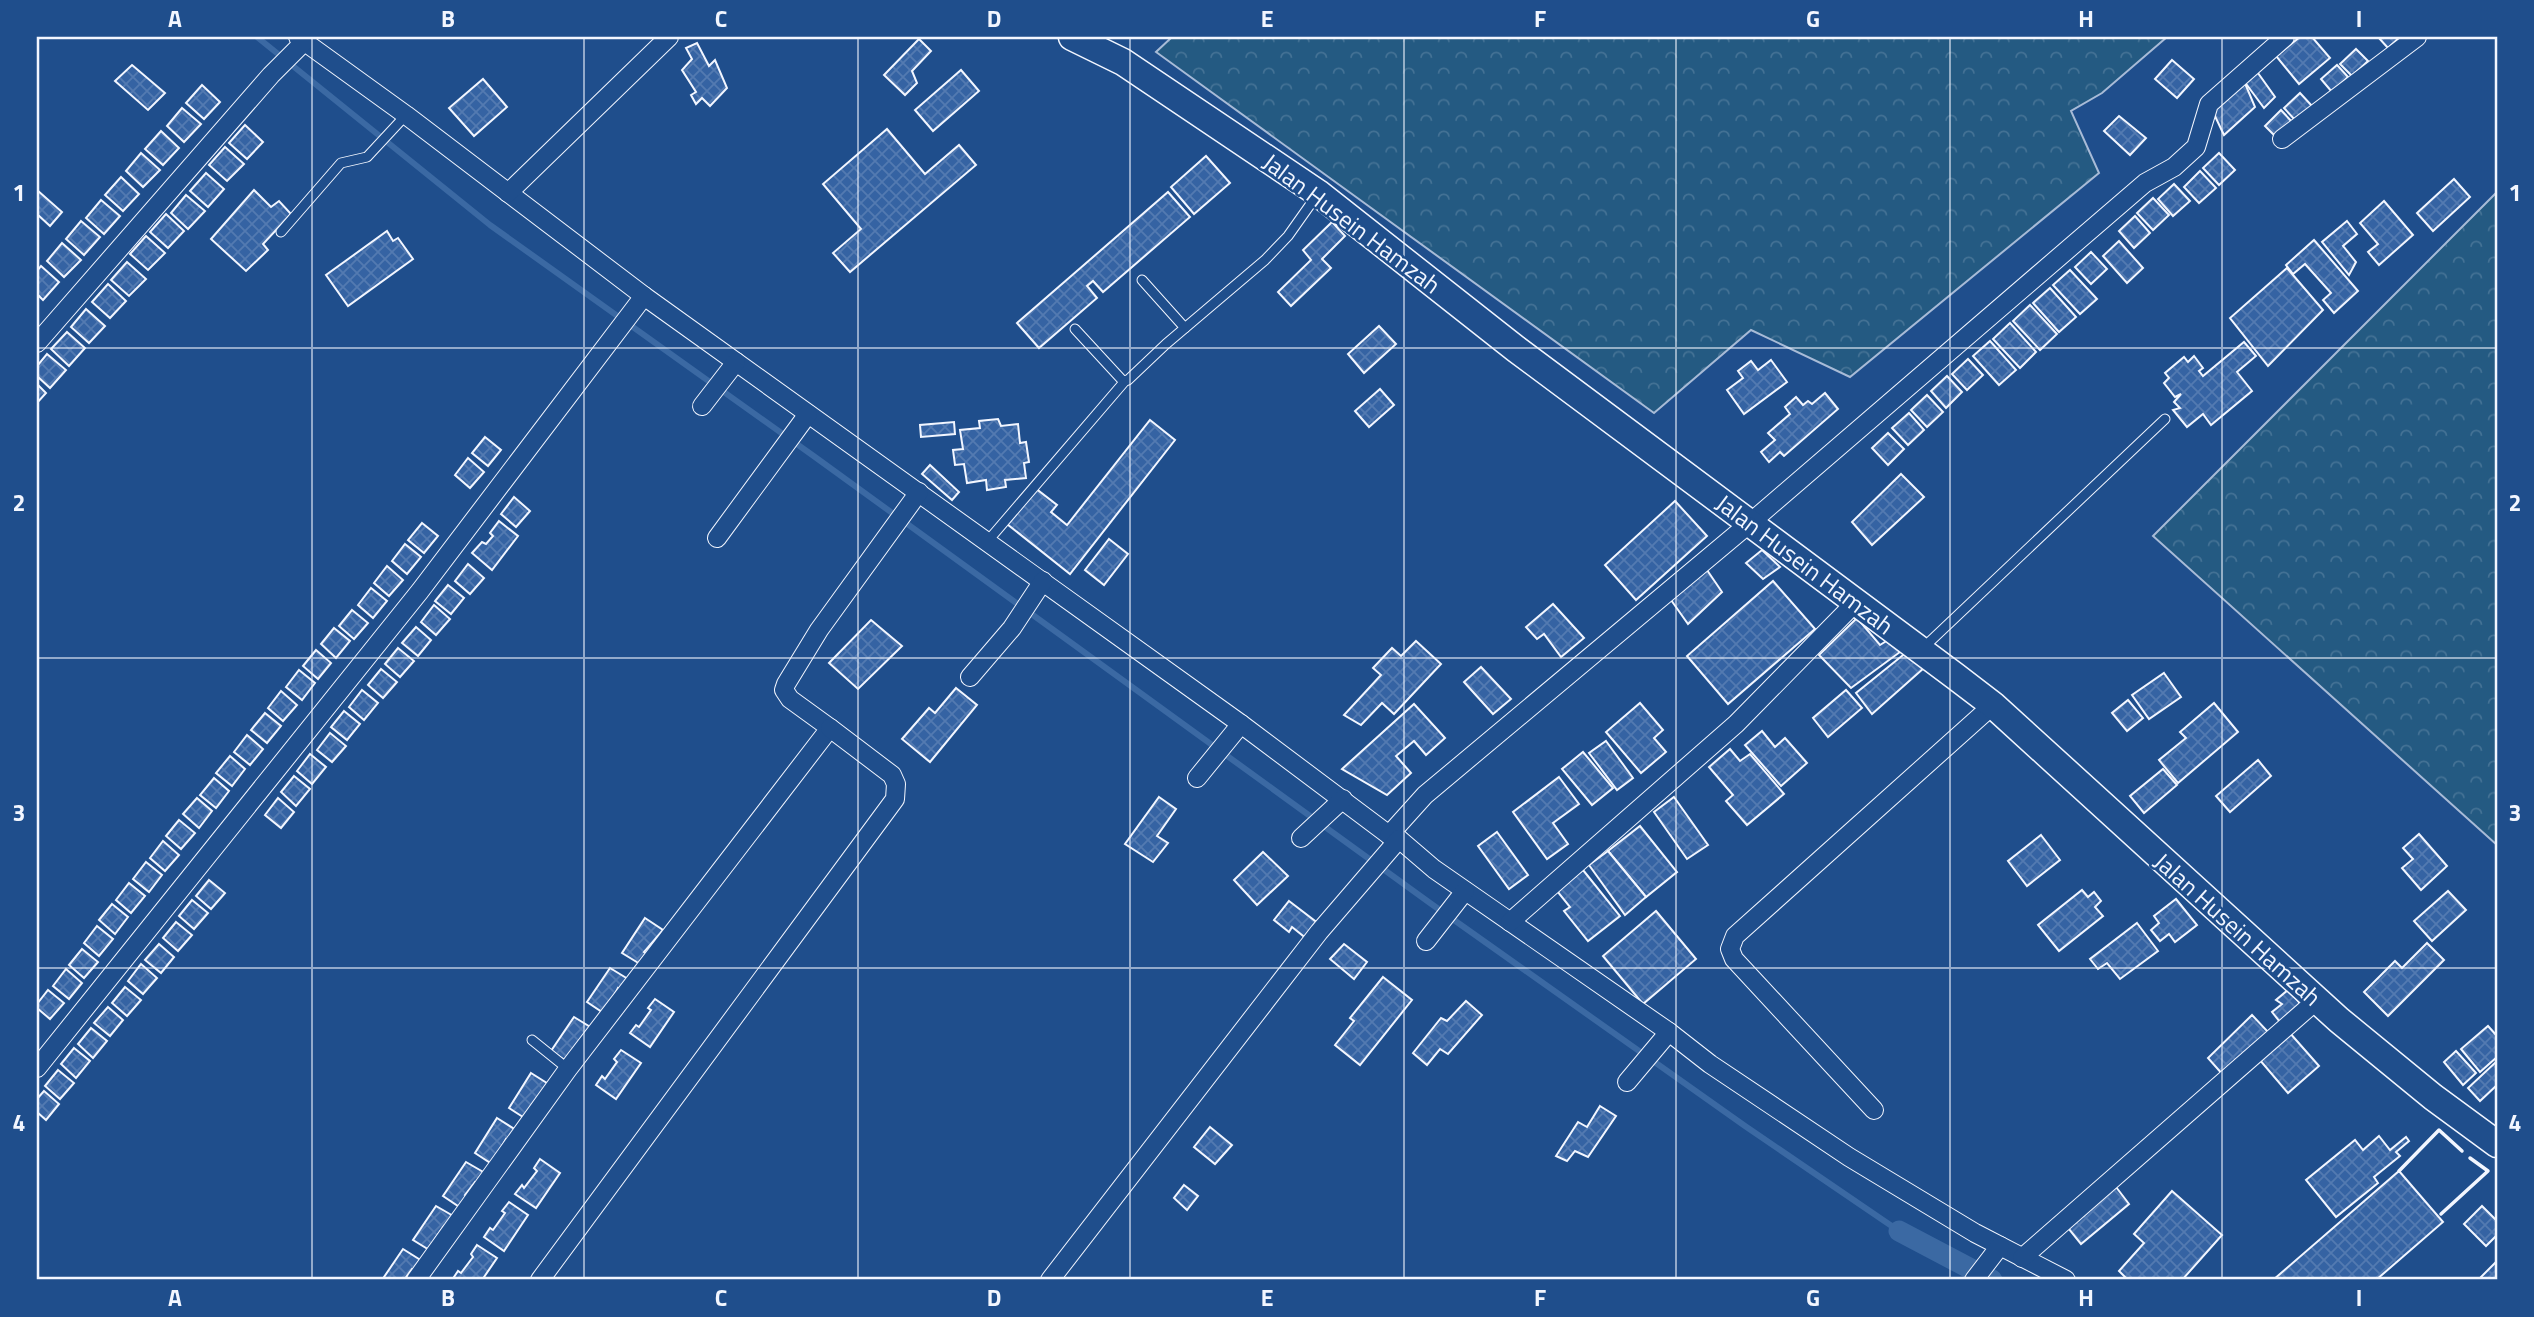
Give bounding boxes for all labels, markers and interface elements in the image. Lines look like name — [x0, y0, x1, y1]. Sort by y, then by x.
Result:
text: A — [168, 1, 182, 36]
text: B — [441, 1, 455, 36]
text: C — [715, 1, 727, 36]
text: D — [987, 1, 1001, 36]
text: E — [1261, 1, 1273, 36]
text: F — [1534, 1, 1546, 36]
text: G — [1806, 1, 1820, 36]
text: H — [2078, 1, 2094, 36]
text: I — [2356, 1, 2362, 36]
street label: Jalan Husein Hamzah — [1256, 144, 1448, 302]
text: 1 — [13, 175, 25, 210]
text: 1 — [2509, 175, 2521, 210]
text: 2 — [13, 485, 25, 520]
street label: Jalan Husein Hamzah — [1709, 485, 1901, 643]
text: 2 — [2509, 485, 2521, 520]
text: 3 — [13, 795, 25, 830]
text: 3 — [2509, 795, 2521, 830]
street label: Jalan Husein Hamzah — [2146, 844, 2330, 1014]
text: 4 — [13, 1105, 25, 1140]
text: 4 — [2509, 1105, 2521, 1140]
text: A — [168, 1280, 182, 1315]
text: B — [441, 1280, 455, 1315]
text: C — [715, 1280, 727, 1315]
text: D — [987, 1280, 1001, 1315]
text: E — [1261, 1280, 1273, 1315]
text: F — [1534, 1280, 1546, 1315]
text: G — [1806, 1280, 1820, 1315]
text: H — [2078, 1280, 2094, 1315]
text: I — [2356, 1280, 2362, 1315]

